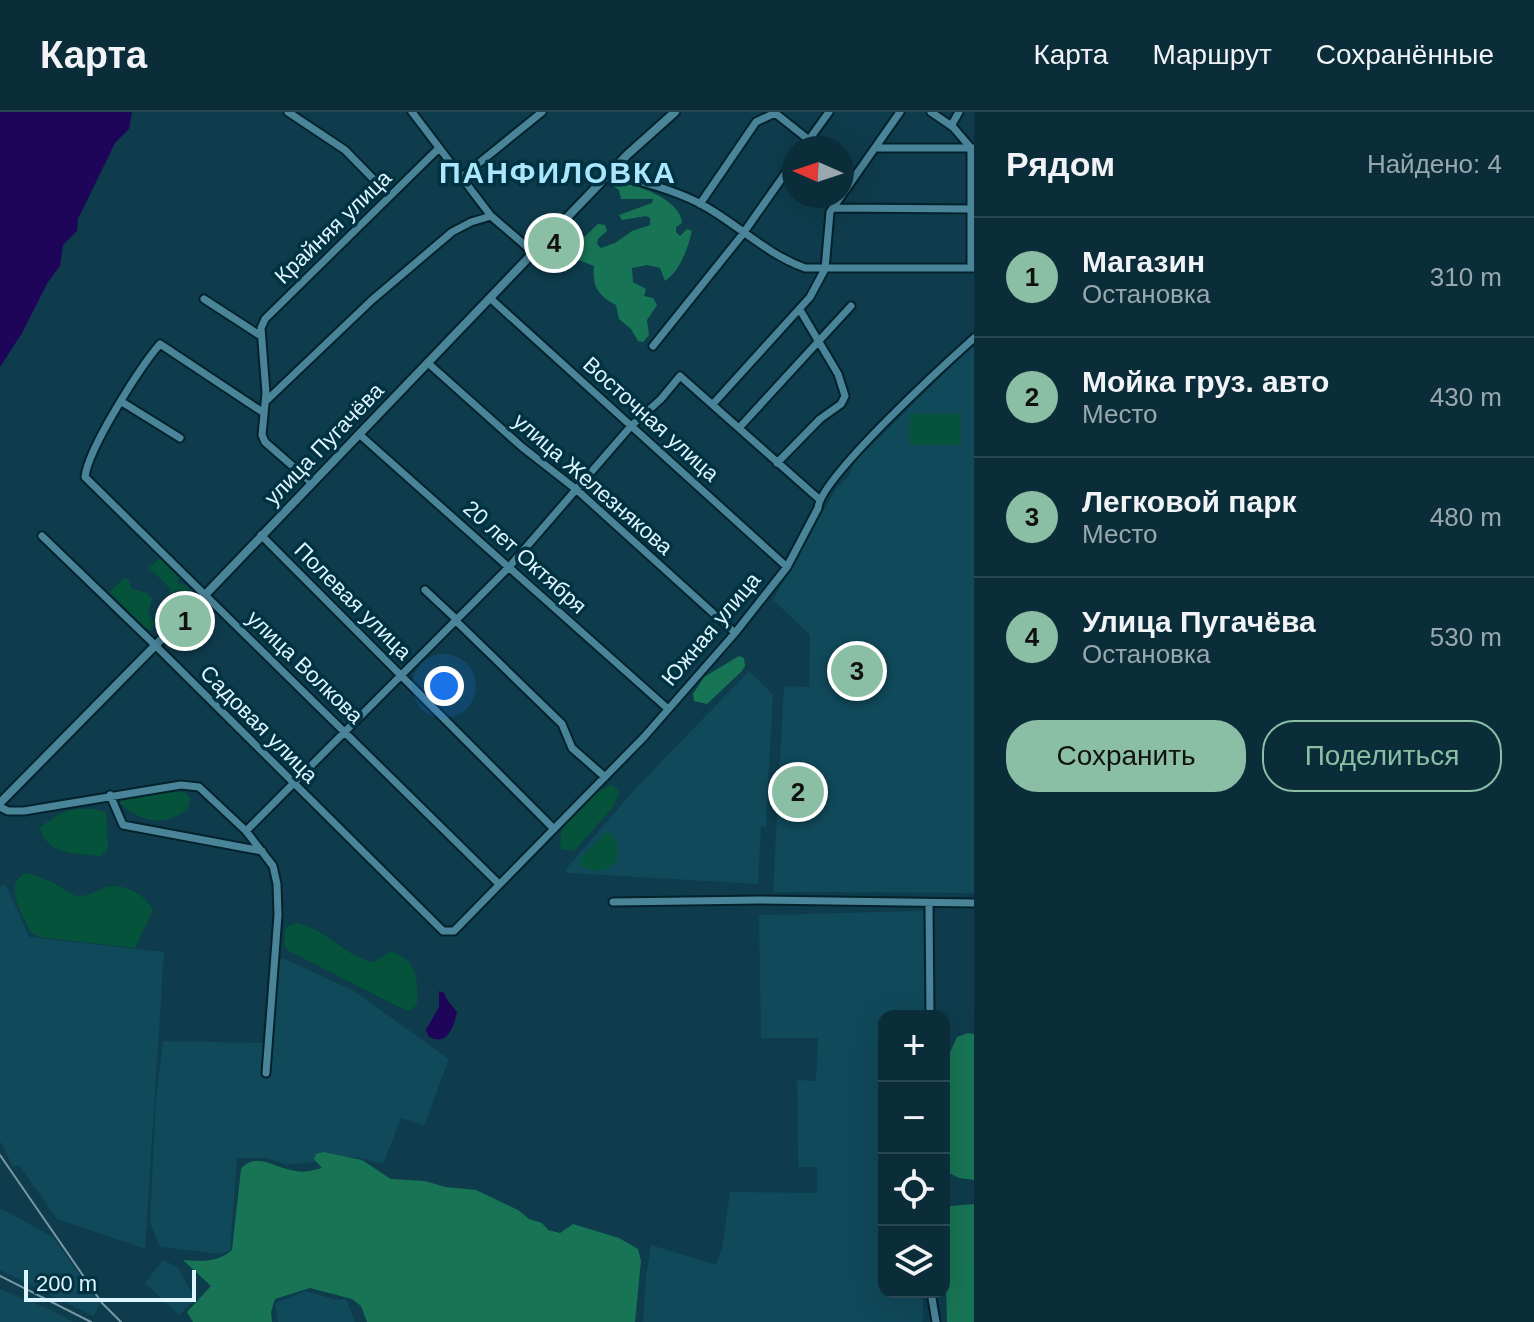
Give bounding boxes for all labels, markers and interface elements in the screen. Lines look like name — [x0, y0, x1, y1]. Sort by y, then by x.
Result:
text: Карта — [40, 34, 147, 76]
text: Карта — [1033, 39, 1108, 70]
text: Маршрут — [1152, 39, 1272, 70]
text: Сохранённые — [1316, 39, 1494, 70]
north arrow — [782, 136, 854, 208]
text: Рядом — [1006, 145, 1115, 183]
text: Найдено: 4 — [1367, 149, 1502, 179]
district label: ПАНФИЛОВКА — [439, 156, 677, 189]
street label: Крайняя улица — [270, 165, 397, 289]
pin: 4 — [528, 213, 580, 273]
text: Магазин — [1082, 245, 1205, 278]
text: 1 — [1025, 262, 1039, 292]
text: 310 m — [1430, 262, 1502, 292]
text: Остановка — [1082, 279, 1210, 309]
street label: Восточная улица — [578, 352, 725, 487]
text: Мойка груз. авто — [1082, 365, 1329, 398]
street label: улица Пугачёва — [259, 377, 389, 510]
text: 2 — [1025, 382, 1039, 412]
text: 430 m — [1430, 382, 1502, 412]
text: Место — [1082, 399, 1158, 429]
street label: улица Железнякова — [508, 408, 678, 560]
text: Легковой парк — [1082, 485, 1296, 518]
street label: 20 лет Октября — [458, 495, 592, 619]
text: 3 — [1025, 502, 1039, 532]
text: 480 m — [1430, 502, 1502, 532]
text: Место — [1082, 519, 1158, 549]
street label: Полевая улица — [289, 537, 417, 665]
street label: Южная улица — [656, 567, 766, 691]
pin: 1 — [159, 591, 211, 651]
street label: улица Волкова — [242, 605, 369, 729]
text: Улица Пугачёва — [1082, 605, 1316, 638]
text: 4 — [1025, 622, 1039, 652]
text: 530 m — [1430, 622, 1502, 652]
text: Остановка — [1082, 639, 1210, 669]
pin: 3 — [831, 641, 883, 701]
street label: Садовая улица — [195, 660, 323, 788]
your location — [424, 666, 464, 706]
button: Сохранить — [1006, 720, 1246, 792]
button: Поделиться — [1262, 720, 1502, 792]
pin: 2 — [772, 762, 824, 822]
map controls — [878, 1010, 950, 1298]
button: + — [878, 1010, 950, 1082]
button: − — [878, 1082, 950, 1154]
button: locate — [878, 1154, 950, 1226]
button: layers — [878, 1226, 950, 1298]
scale bar — [24, 1266, 196, 1302]
text: 200 m — [36, 1271, 97, 1296]

